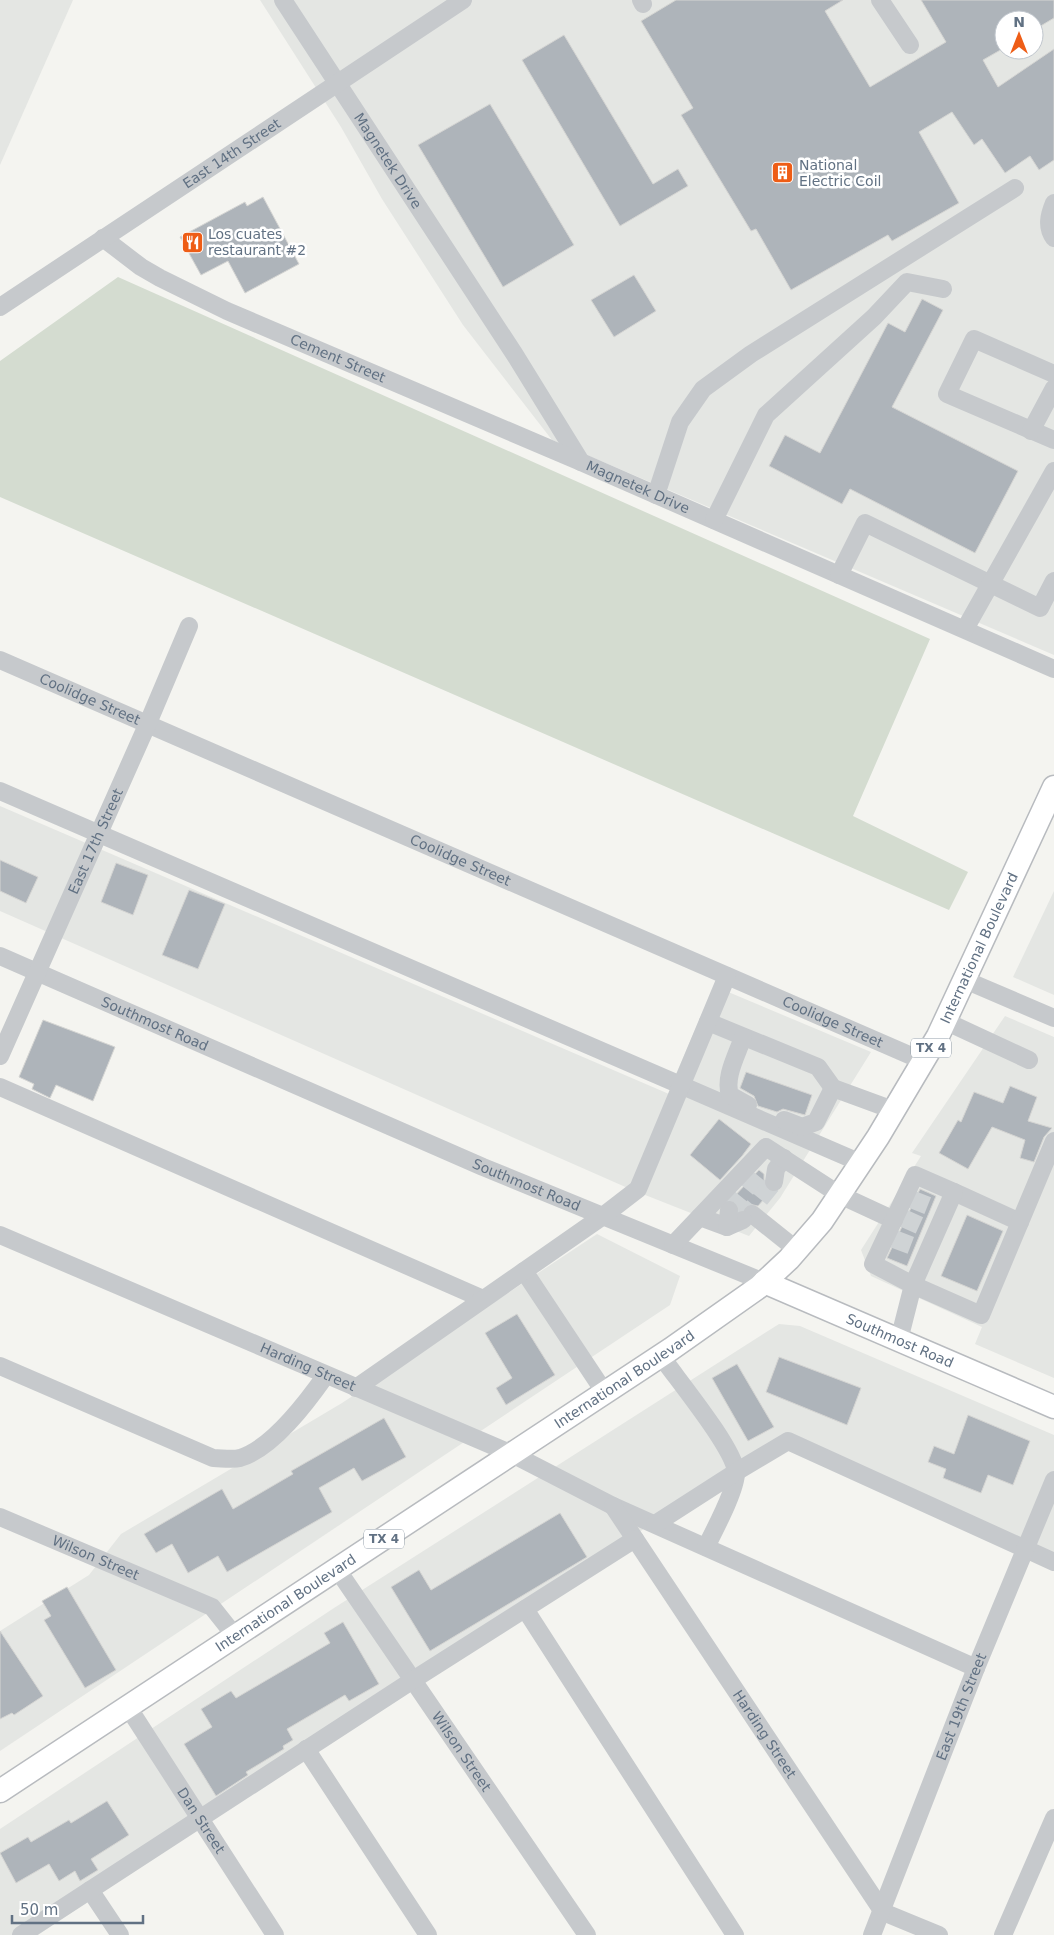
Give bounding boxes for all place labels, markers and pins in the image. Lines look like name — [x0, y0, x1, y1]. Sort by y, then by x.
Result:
place label: National Electric Coil — [799, 157, 881, 189]
building icon: National Electric Coil — [771, 161, 795, 185]
place label: Los cuates restaurant #2 — [208, 226, 306, 258]
restaurant icon: Los cuates restaurant #2 — [180, 230, 204, 254]

